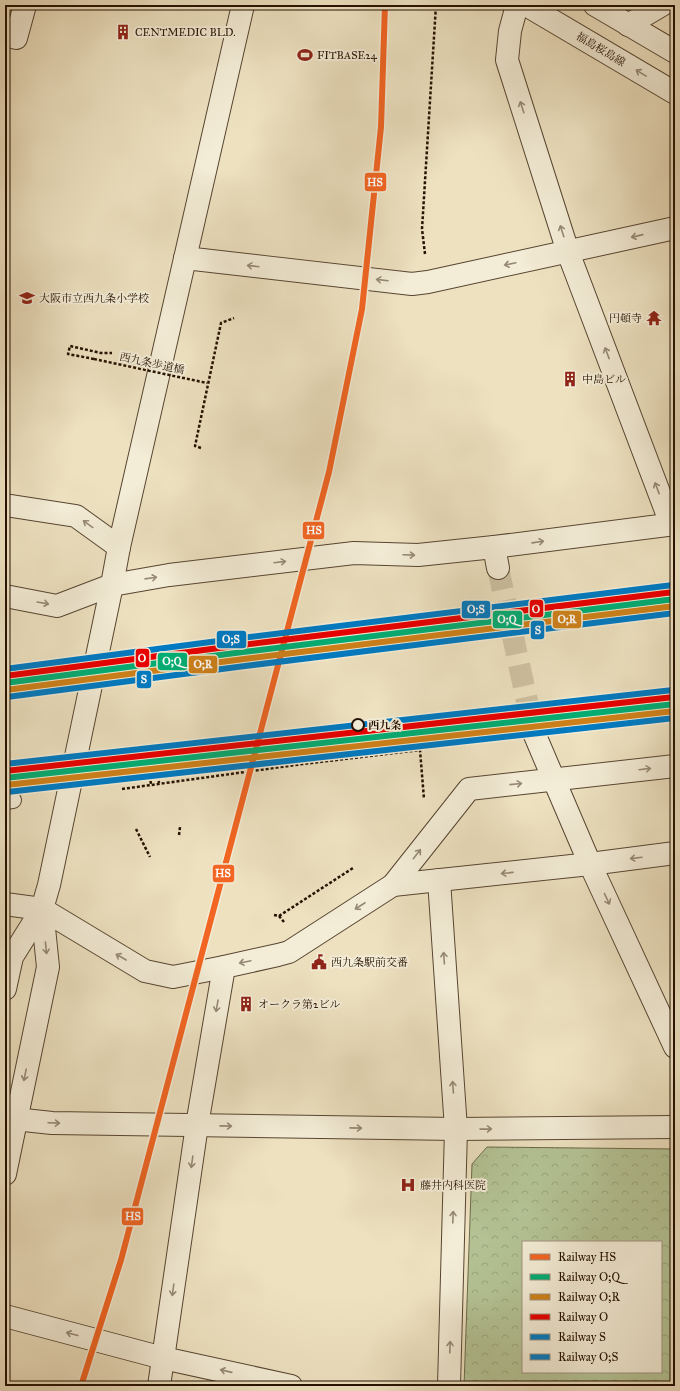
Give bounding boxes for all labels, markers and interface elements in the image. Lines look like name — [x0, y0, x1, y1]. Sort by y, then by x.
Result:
building icon: CENTMEDIC BLD. — [114, 23, 132, 41]
place label: CENTMEDIC BLD. — [135, 26, 235, 39]
street label: 福島桜島線 — [574, 30, 628, 69]
sports icon: FITBASE24 — [296, 46, 314, 64]
place label: FITBASE24 — [317, 49, 378, 62]
one-way arrow — [635, 69, 647, 77]
one-way arrow — [518, 101, 525, 114]
line badge: HS — [364, 172, 387, 192]
text: HS — [367, 176, 384, 189]
one-way arrow — [558, 224, 565, 237]
one-way arrow — [631, 233, 644, 241]
one-way arrow — [504, 261, 517, 269]
one-way arrow — [247, 262, 260, 269]
one-way arrow — [376, 277, 389, 284]
school or university icon: 大阪市立西九条小学校 — [18, 289, 36, 307]
place label: 大阪市立西九条小学校 — [39, 292, 149, 305]
temple icon: 円頓寺 — [645, 309, 663, 327]
place label: 円頓寺 — [609, 312, 642, 325]
one-way arrow — [602, 347, 610, 359]
street label: 西九条歩道橋 — [118, 350, 186, 377]
building icon: 中島ビル — [561, 370, 579, 388]
place label: 中島ビル — [582, 373, 626, 386]
one-way arrow — [653, 482, 661, 494]
one-way arrow — [82, 520, 93, 528]
line badge: HS — [302, 521, 325, 540]
text: HS — [306, 524, 323, 537]
one-way arrow — [531, 538, 544, 546]
one-way arrow — [402, 551, 415, 559]
one-way arrow — [273, 558, 286, 566]
one-way arrow — [144, 574, 157, 582]
line badge: O — [529, 599, 544, 618]
one-way arrow — [36, 600, 49, 608]
line badge: O;S — [461, 600, 491, 619]
text: O;S — [467, 603, 486, 616]
text: O — [532, 603, 541, 616]
line badge: O;Q — [492, 610, 523, 629]
line badge: O;R — [552, 610, 582, 629]
text: O;Q — [497, 613, 525, 627]
text: O;R — [557, 613, 578, 626]
line badge: S — [530, 620, 545, 640]
text: S — [535, 624, 542, 637]
line badge: O;S — [216, 630, 247, 649]
text: O;S — [222, 633, 241, 646]
line badge: O — [135, 648, 150, 668]
text: O — [138, 652, 147, 665]
line badge: O;Q — [157, 652, 188, 671]
text: O;Q — [162, 655, 190, 669]
line badge: O;R — [188, 655, 218, 674]
text: O;R — [193, 658, 214, 671]
line badge: S — [136, 670, 152, 689]
text: S — [141, 673, 148, 686]
marker: 西九条 — [351, 718, 365, 732]
place label: 西九条 — [368, 719, 401, 732]
one-way arrow — [638, 766, 651, 773]
one-way arrow — [509, 780, 522, 788]
one-way arrow — [413, 849, 422, 860]
one-way arrow — [630, 854, 643, 862]
line badge: HS — [212, 864, 235, 883]
text: HS — [215, 867, 232, 880]
one-way arrow — [501, 869, 514, 876]
one-way arrow — [604, 893, 611, 905]
one-way arrow — [355, 902, 366, 910]
one-way arrow — [43, 941, 50, 954]
one-way arrow — [441, 951, 448, 964]
one-way arrow — [115, 952, 127, 960]
public building icon: 西九条駅前交番 — [310, 953, 328, 971]
place label: 西九条駅前交番 — [331, 956, 408, 969]
one-way arrow — [239, 959, 252, 967]
building icon: オークラ第2ビル — [237, 995, 255, 1013]
place label: オークラ第2ビル — [258, 998, 340, 1011]
one-way arrow — [213, 999, 221, 1012]
one-way arrow — [21, 1068, 29, 1081]
one-way arrow — [450, 1081, 457, 1094]
one-way arrow — [47, 1119, 60, 1127]
one-way arrow — [219, 1122, 232, 1130]
one-way arrow — [349, 1124, 362, 1132]
one-way arrow — [479, 1125, 492, 1132]
one-way arrow — [188, 1155, 196, 1168]
hospital icon: 藤井内科医院 — [399, 1176, 417, 1194]
place label: 藤井内科医院 — [420, 1179, 486, 1192]
line badge: HS — [121, 1207, 144, 1226]
text: HS — [125, 1210, 142, 1223]
one-way arrow — [450, 1211, 457, 1224]
legend — [522, 1241, 662, 1373]
text: Railway HS — [558, 1250, 616, 1264]
text: Railway O;Q — [558, 1270, 628, 1284]
one-way arrow — [169, 1283, 177, 1296]
text: Railway O;R — [558, 1290, 620, 1304]
text: Railway O — [558, 1310, 608, 1324]
one-way arrow — [66, 1330, 79, 1337]
text: Railway S — [558, 1330, 606, 1344]
one-way arrow — [446, 1341, 454, 1354]
text: Railway O;S — [558, 1350, 618, 1364]
one-way arrow — [220, 1367, 233, 1375]

